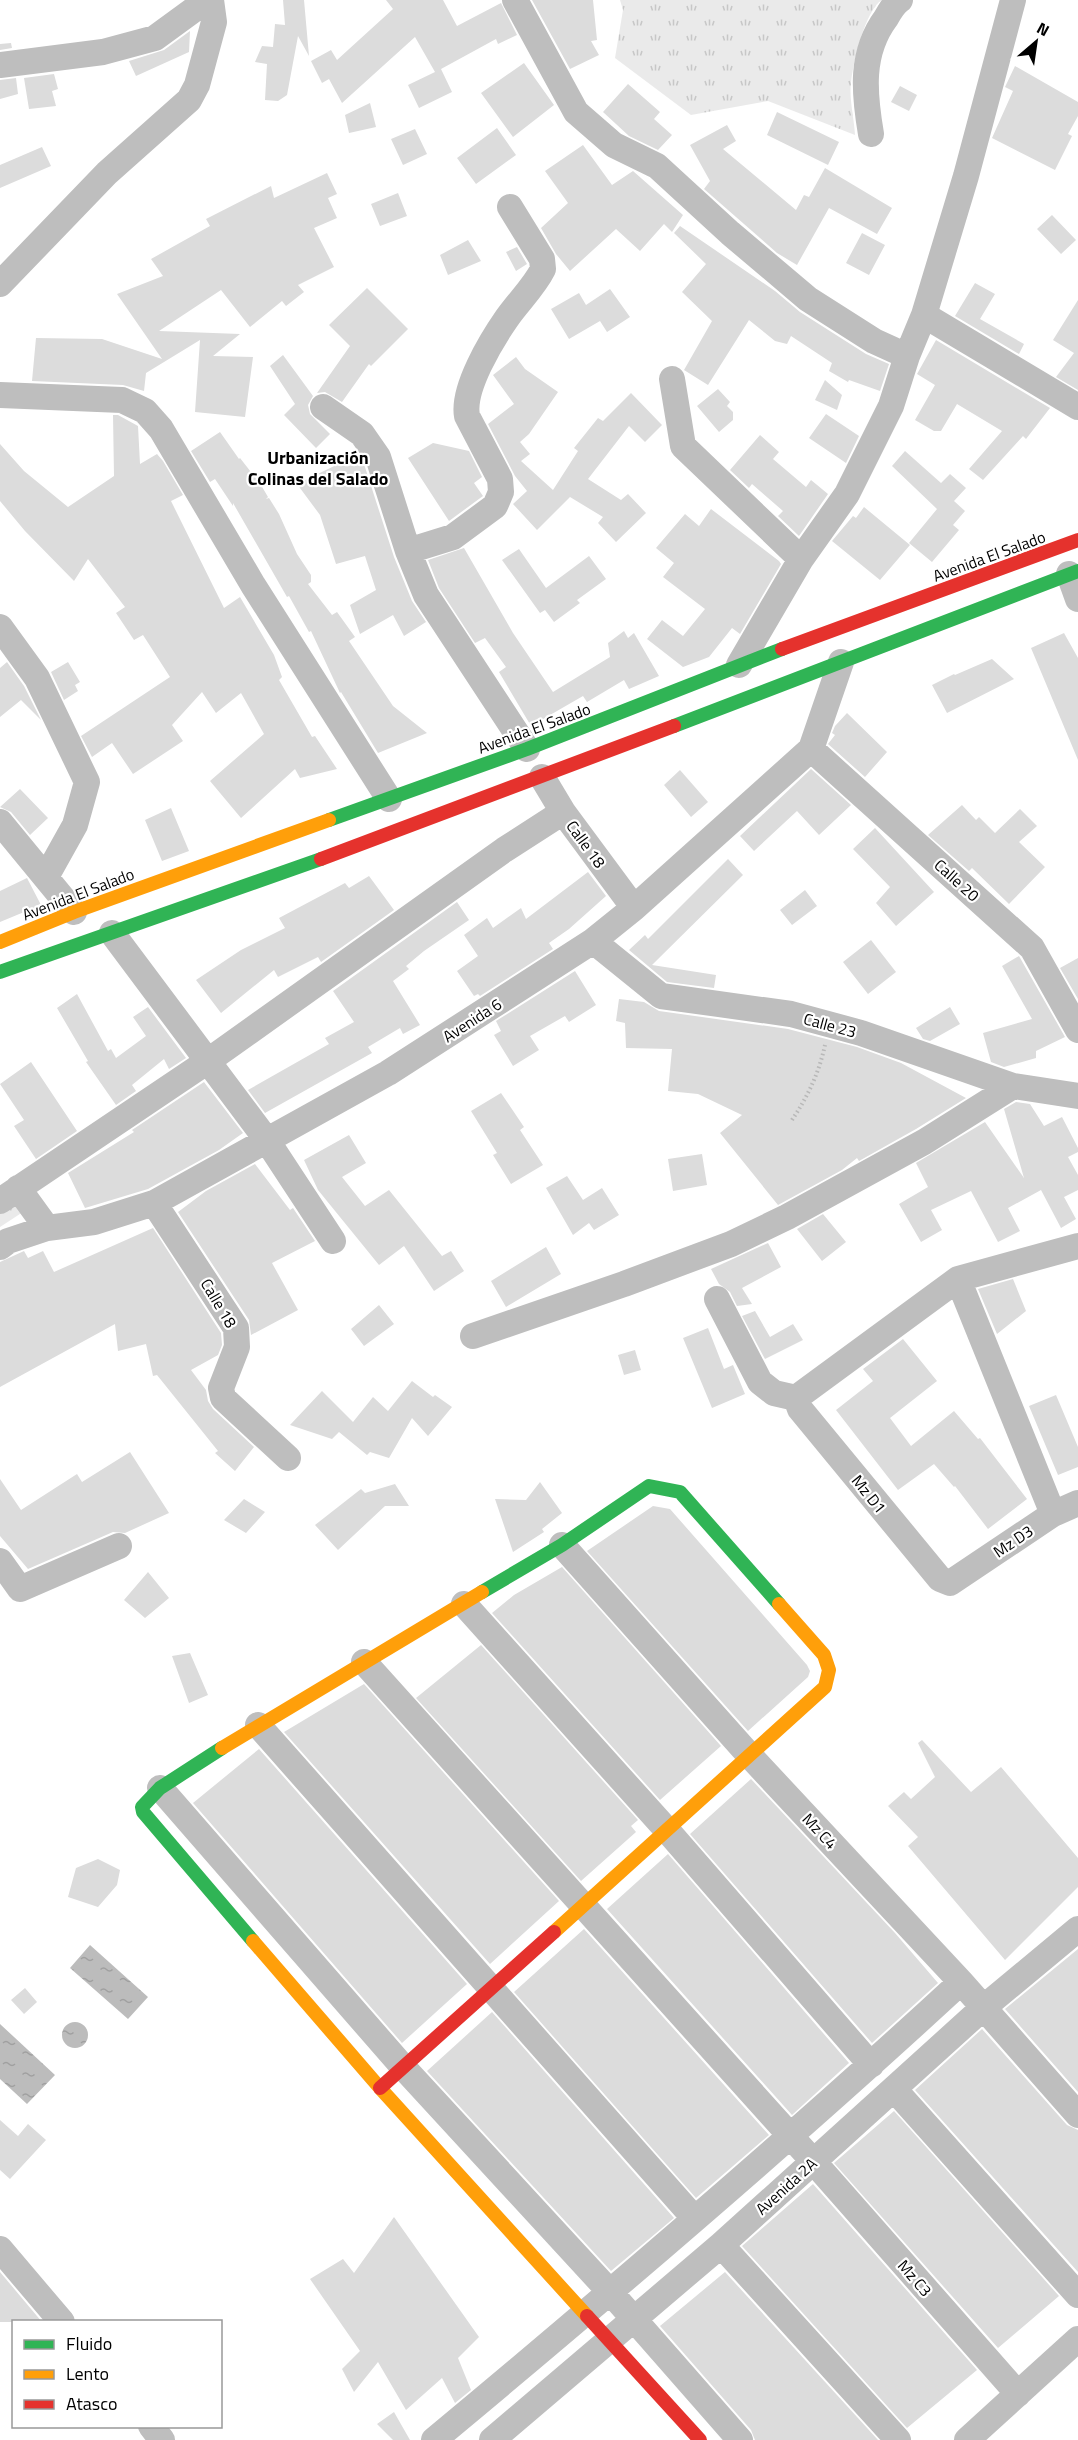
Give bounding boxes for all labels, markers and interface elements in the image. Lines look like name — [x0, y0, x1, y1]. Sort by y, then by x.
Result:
north arrow — [1006, 12, 1066, 72]
text: N — [1033, 16, 1054, 42]
district label: Urbanización Colinas del Salado — [248, 444, 388, 492]
street label: Avenida El Salado — [929, 524, 1049, 588]
street label: Avenida El Salado — [474, 696, 594, 760]
street label: Calle 18 — [561, 815, 611, 873]
street label: Calle 20 — [929, 853, 985, 907]
street label: Avenida El Salado — [18, 862, 138, 926]
street label: Avenida 6 — [438, 992, 506, 1048]
street label: Calle 23 — [801, 1006, 859, 1044]
street label: Calle 18 — [195, 1274, 243, 1332]
street label: Mz D1 — [846, 1470, 892, 1518]
street label: Mz D3 — [988, 1519, 1038, 1563]
street label: Mz C4 — [797, 1807, 843, 1855]
street label: Avenida 2A — [750, 2152, 822, 2220]
street label: Mz C3 — [892, 2254, 938, 2302]
legend — [12, 2320, 222, 2428]
text: Fluido — [66, 2330, 112, 2357]
text: Lento — [66, 2360, 109, 2387]
text: Atasco — [66, 2390, 117, 2417]

